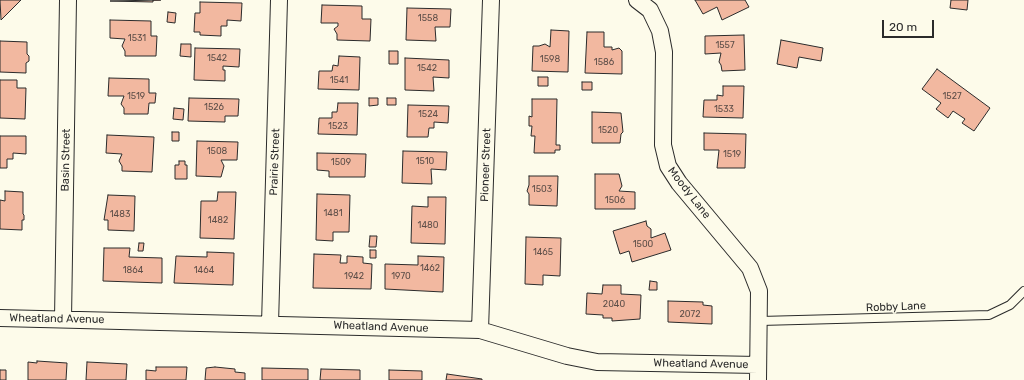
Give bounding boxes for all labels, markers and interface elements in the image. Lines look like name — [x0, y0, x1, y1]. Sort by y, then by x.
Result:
scale bar — [884, 12, 936, 38]
house number: 1558 — [418, 13, 438, 23]
text: 20 m — [889, 20, 917, 34]
house number: 1531 — [128, 33, 146, 43]
house number: 1557 — [715, 40, 735, 50]
house number: 1542 — [207, 53, 227, 63]
house number: 1598 — [540, 54, 560, 64]
house number: 1586 — [594, 57, 614, 67]
house number: 1542 — [417, 63, 437, 73]
house number: 1541 — [330, 75, 348, 85]
house number: 1519 — [127, 91, 145, 101]
house number: 1527 — [942, 91, 962, 101]
house number: 1526 — [204, 102, 224, 112]
house number: 1533 — [714, 104, 734, 114]
house number: 1524 — [418, 109, 438, 119]
house number: 1523 — [328, 121, 348, 131]
house number: 1520 — [598, 125, 618, 135]
street label: Basin Street — [59, 128, 73, 192]
street label: Prairie Street — [267, 128, 283, 196]
street label: Pioneer Street — [478, 128, 494, 202]
house number: 1508 — [207, 146, 227, 156]
house number: 1519 — [723, 149, 741, 159]
house number: 1510 — [416, 156, 434, 166]
house number: 1509 — [331, 157, 351, 167]
street label: Moody Lane — [665, 165, 713, 221]
house number: 1503 — [532, 184, 552, 194]
house number: 1506 — [605, 195, 625, 205]
house number: 1481 — [323, 208, 343, 218]
house number: 1483 — [110, 209, 130, 219]
house number: 1482 — [208, 215, 228, 225]
house number: 1480 — [418, 220, 438, 230]
house number: 1500 — [633, 239, 653, 249]
house number: 1465 — [533, 247, 553, 257]
house number: 1462 — [420, 263, 440, 273]
house number: 1864 — [123, 265, 143, 275]
house number: 1464 — [194, 265, 214, 275]
house number: 1942 — [344, 271, 364, 281]
house number: 1970 — [391, 271, 411, 281]
house number: 2040 — [603, 299, 625, 309]
street label: Robby Lane — [866, 299, 926, 315]
house number: 2072 — [680, 309, 700, 319]
street label: Wheatland Avenue — [9, 312, 105, 326]
street label: Wheatland Avenue — [333, 319, 429, 335]
street label: Wheatland Avenue — [653, 357, 749, 371]

